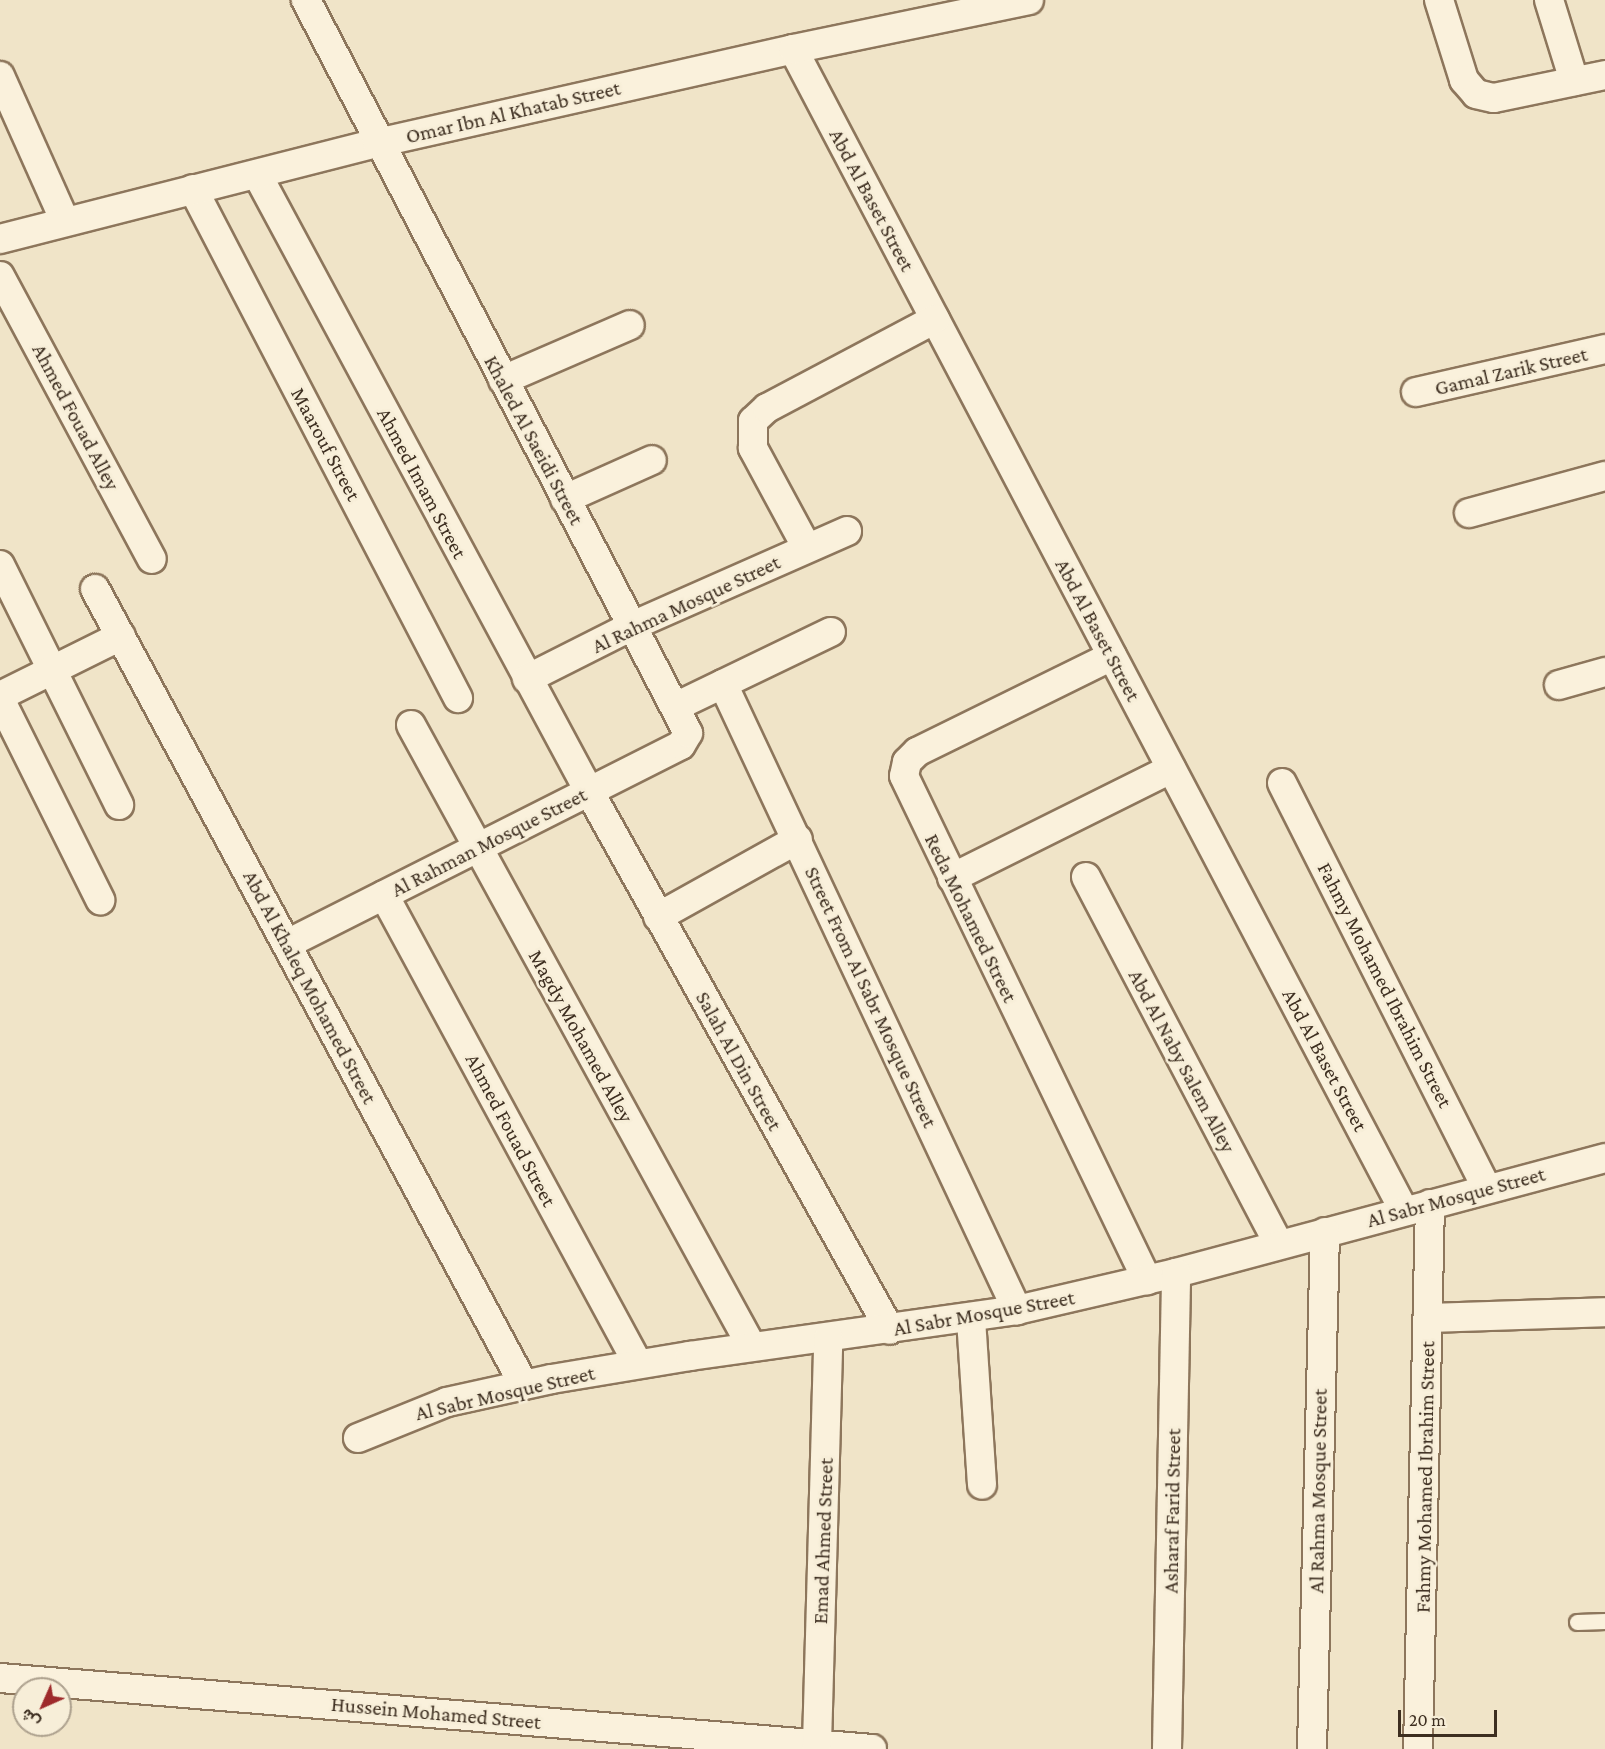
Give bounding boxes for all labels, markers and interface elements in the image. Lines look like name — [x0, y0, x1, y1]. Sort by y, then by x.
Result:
street label: Omar Ibn Al Khatab Street — [403, 75, 623, 149]
street label: Abd Al Baset Street — [824, 124, 920, 276]
street label: Ahmed Fouad Alley — [27, 339, 125, 495]
street label: Gamal Zarik Street — [1432, 341, 1590, 401]
street label: Khaled Al Saeidi Street — [479, 351, 589, 529]
street label: Maarouf Street — [286, 383, 366, 505]
street label: Ahmed Imam Street — [372, 403, 472, 563]
street label: Al Rahma Mosque Street — [588, 549, 784, 659]
street label: Abd Al Baset Street — [1050, 554, 1146, 706]
street label: Al Rahman Mosque Street — [387, 782, 591, 902]
street label: Reda Mohamed Street — [919, 830, 1023, 1006]
street label: Fahmy Mohamed Ibrahim Street — [1312, 858, 1458, 1112]
street label: Street From Al Sabr Mosque Street — [799, 862, 943, 1132]
street label: Abd Al Khaleq Mohamed Street — [238, 866, 382, 1108]
street label: Magdy Mohamed Alley — [523, 945, 639, 1127]
street label: Abd Al Naby Salem Alley — [1123, 965, 1241, 1157]
street label: Abd Al Baset Street — [1277, 984, 1373, 1136]
street label: Salah Al Din Street — [690, 987, 788, 1135]
street label: Ahmed Fouad Street — [460, 1049, 562, 1211]
street label: Al Sabr Mosque Street — [1364, 1161, 1548, 1233]
street label: Al Sabr Mosque Street — [891, 1285, 1077, 1341]
street label: Fahmy Mohamed Ibrahim Street — [1410, 1341, 1440, 1613]
street label: Al Sabr Mosque Street — [413, 1360, 597, 1426]
street label: Al Rahma Mosque Street — [1304, 1388, 1332, 1594]
street label: Asharaf Farid Street — [1158, 1428, 1186, 1594]
street label: Emad Ahmed Street — [808, 1457, 838, 1625]
north arrow — [12, 1677, 72, 1737]
street label: Hussein Mohamed Street — [330, 1691, 542, 1735]
scale bar — [1401, 1698, 1500, 1736]
text: ش — [18, 1706, 43, 1731]
text: 20 m — [1409, 1710, 1446, 1730]

